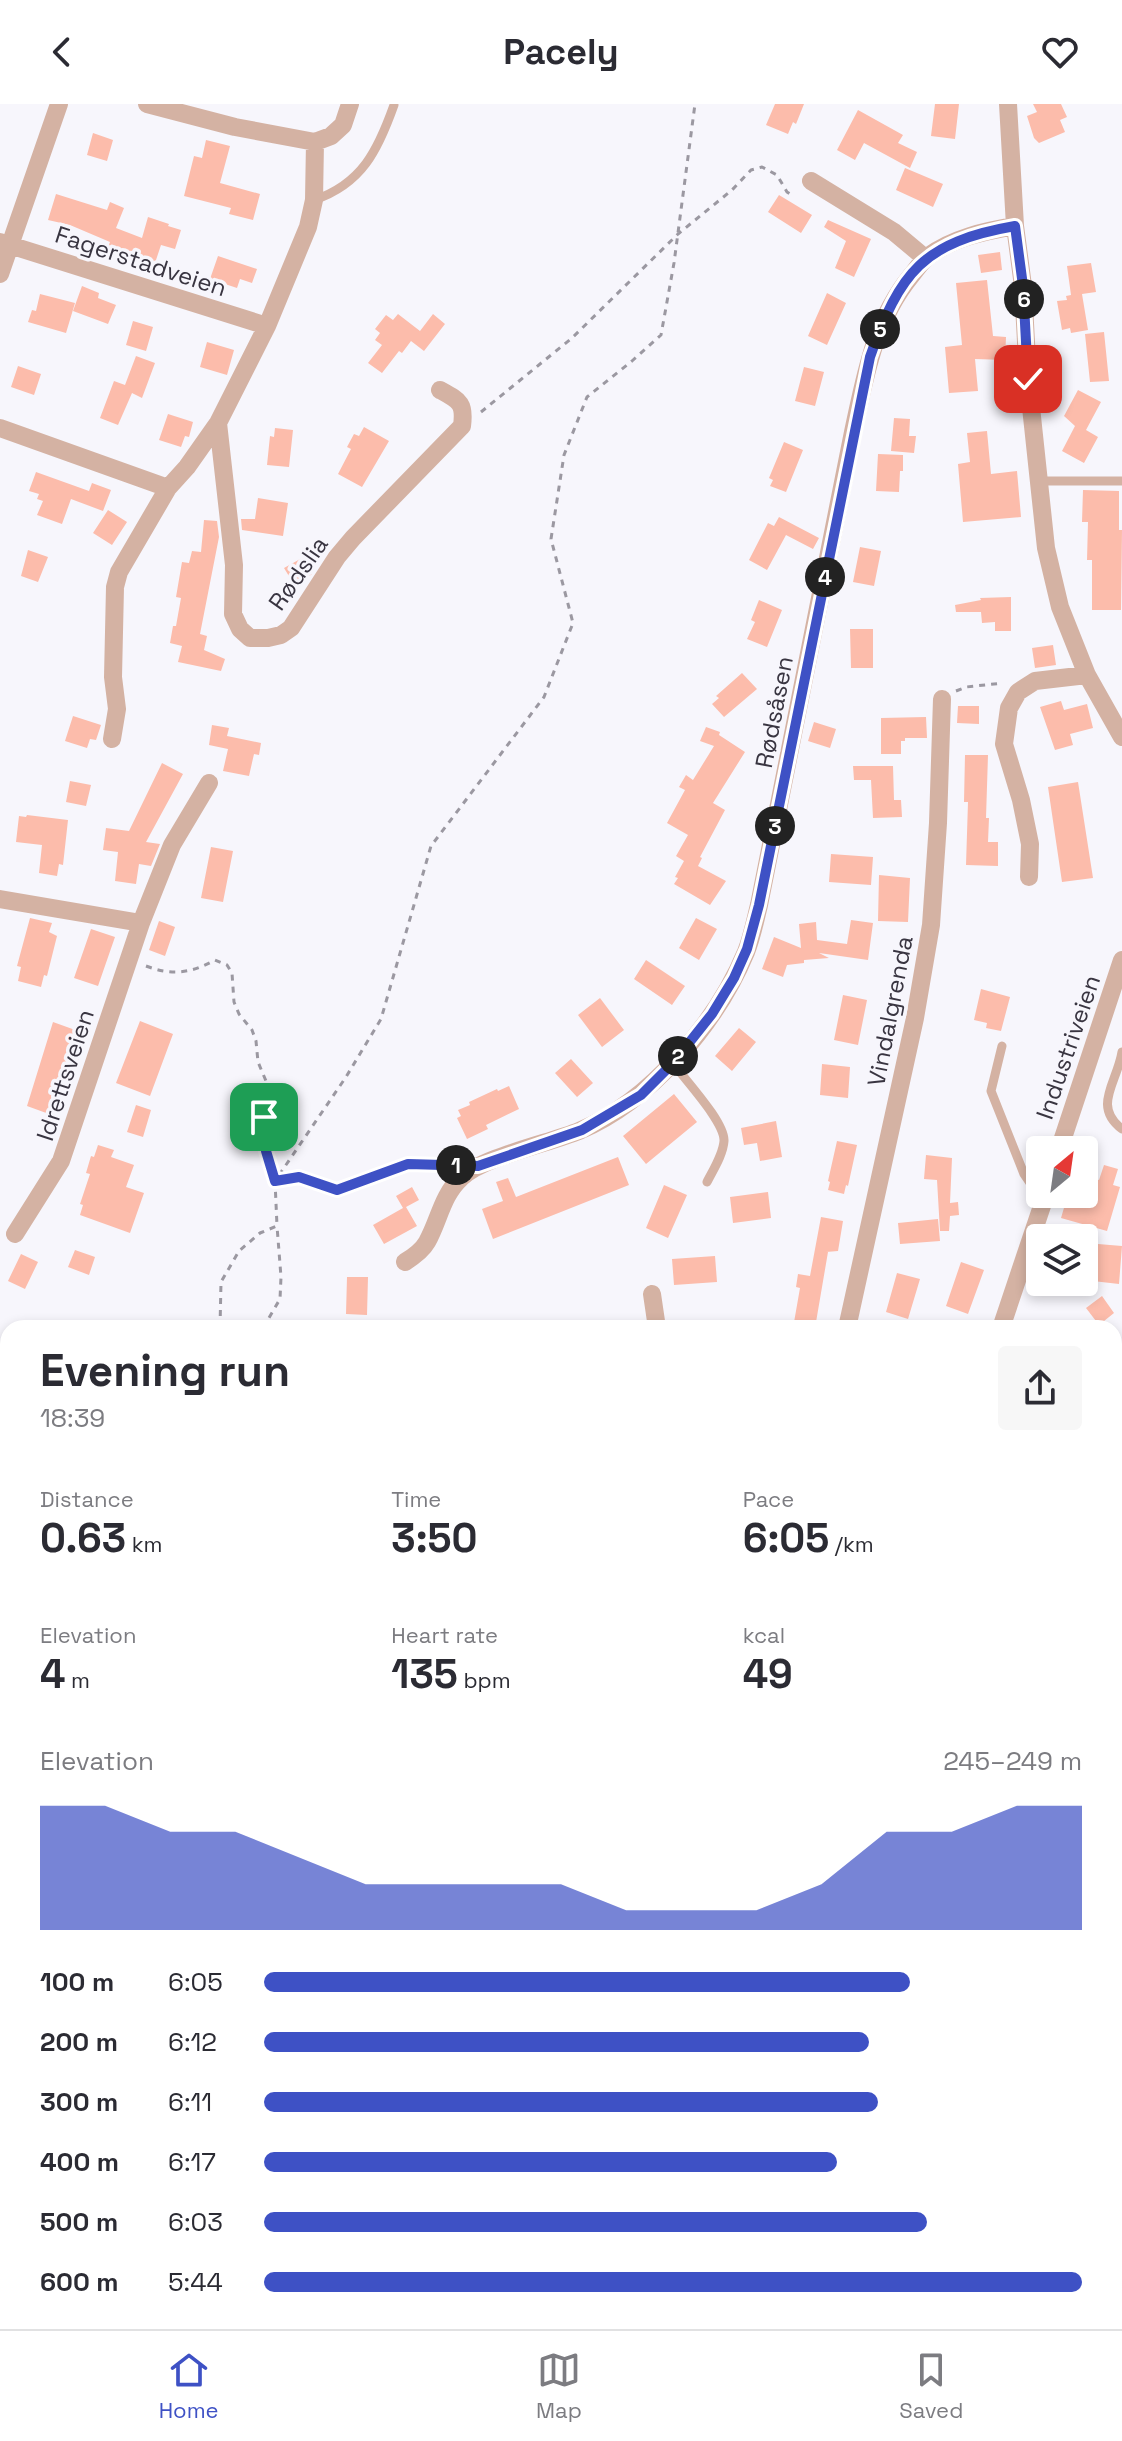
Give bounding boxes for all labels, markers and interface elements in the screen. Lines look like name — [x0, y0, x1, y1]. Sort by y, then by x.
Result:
text: Pacely — [503, 29, 619, 75]
icon: back — [40, 30, 84, 74]
icon: heart — [1038, 30, 1082, 74]
street label: Fagerstadveien — [51, 219, 231, 303]
pin: 6 — [1004, 279, 1044, 319]
text: 6 — [1017, 285, 1031, 313]
pin: 5 — [860, 309, 900, 349]
text: 5 — [873, 315, 887, 343]
pin — [994, 345, 1062, 413]
icon: check — [1006, 357, 1050, 401]
street label: Rødslia — [261, 530, 335, 616]
pin: 4 — [805, 557, 845, 597]
text: 4 — [818, 563, 832, 591]
street label: Rødsåsen — [748, 653, 800, 771]
pin: 3 — [755, 806, 795, 846]
text: 3 — [768, 812, 782, 840]
street label: Vindalgrenda — [860, 933, 920, 1089]
street label: Industriveien — [1029, 971, 1107, 1123]
street label: Idrettsveien — [29, 1005, 101, 1145]
pin: 2 — [658, 1036, 698, 1076]
text: 2 — [671, 1042, 685, 1070]
pin — [230, 1083, 298, 1151]
icon: arrive — [242, 1095, 286, 1139]
north arrow — [1026, 1136, 1098, 1208]
map controls — [1026, 1136, 1098, 1296]
pin: 1 — [436, 1145, 476, 1185]
text: 1 — [451, 1151, 461, 1179]
button: layers — [1026, 1224, 1098, 1296]
text: Evening run — [40, 1343, 290, 1399]
button: share — [998, 1346, 1082, 1430]
text: 18:39 — [40, 1401, 105, 1435]
text: Distance — [40, 1485, 134, 1513]
text: Time — [391, 1485, 441, 1513]
text: Pace — [743, 1485, 794, 1513]
text: 0.63 — [40, 1513, 126, 1564]
text: 3:50 — [391, 1513, 478, 1564]
text: 6:05 — [743, 1513, 829, 1564]
text: km — [126, 1530, 162, 1558]
text: /km — [829, 1530, 874, 1558]
text: Elevation — [40, 1621, 136, 1649]
text: Heart rate — [391, 1621, 498, 1649]
text: kcal — [743, 1621, 785, 1649]
text: 4 — [40, 1649, 65, 1700]
text: 135 — [391, 1649, 458, 1700]
text: 49 — [743, 1649, 793, 1700]
text: m — [65, 1666, 90, 1694]
text: bpm — [458, 1666, 511, 1694]
text: Elevation — [40, 1744, 154, 1778]
text: 245–249 m — [943, 1744, 1082, 1778]
text: 100 m — [40, 1965, 114, 1999]
text: 6:05 — [168, 1965, 223, 1999]
text: 200 m — [40, 2025, 118, 2059]
text: 6:12 — [168, 2025, 217, 2059]
text: 300 m — [40, 2085, 118, 2119]
text: 6:11 — [168, 2085, 212, 2119]
text: 400 m — [40, 2145, 119, 2179]
text: 6:17 — [168, 2145, 216, 2179]
text: 500 m — [40, 2205, 118, 2239]
text: 6:03 — [168, 2205, 223, 2239]
text: 600 m — [40, 2265, 119, 2299]
text: 5:44 — [168, 2265, 223, 2299]
tab: Home — [159, 2348, 219, 2424]
tab: Map — [536, 2348, 582, 2424]
tab: Saved — [899, 2348, 963, 2424]

